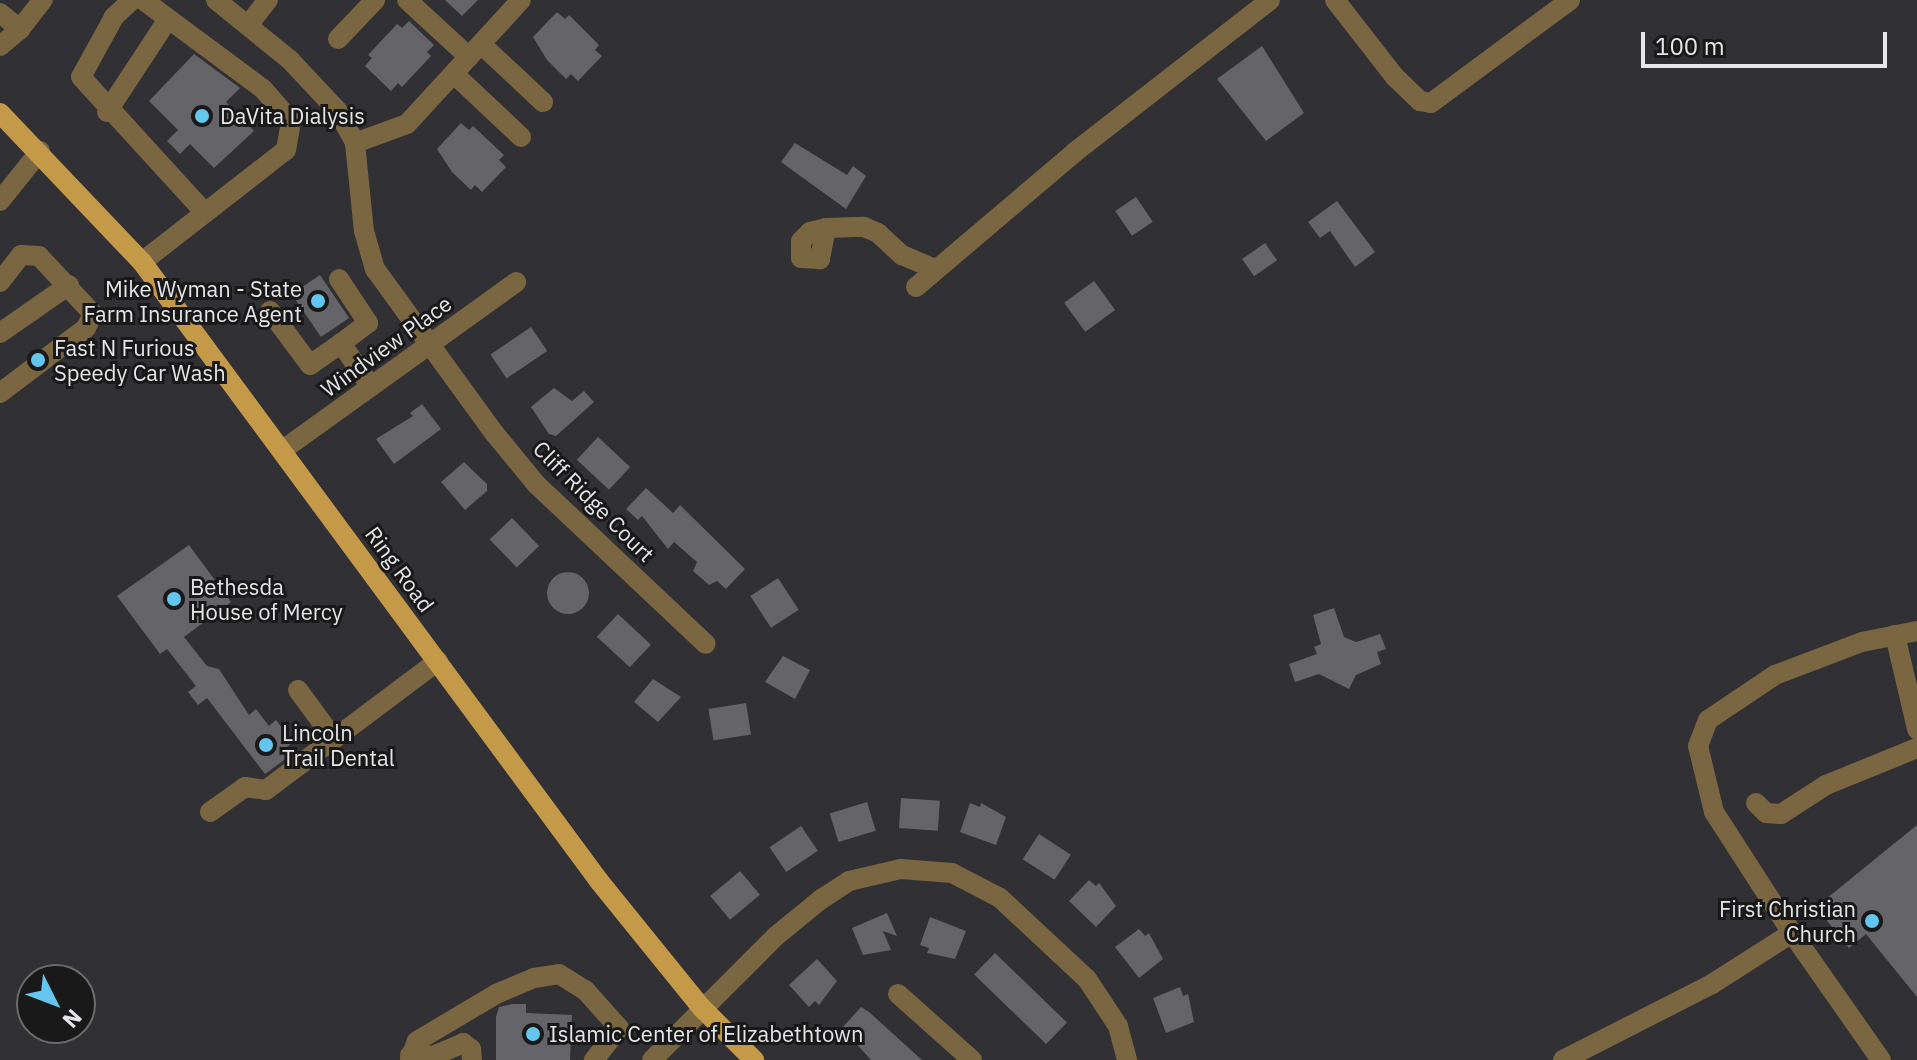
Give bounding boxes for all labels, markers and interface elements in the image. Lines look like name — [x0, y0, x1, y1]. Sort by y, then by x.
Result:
scale bar — [1645, 16, 1891, 66]
text: 100 m — [1655, 30, 1725, 62]
place label: DaVita Dialysis — [220, 103, 365, 129]
marker: DaVita Dialysis — [191, 105, 213, 127]
place label: Mike Wyman - State Farm Insurance Agent — [84, 275, 302, 326]
street label: Windview Place — [316, 290, 456, 402]
marker: Mike Wyman - State Farm Insurance Agent — [309, 292, 327, 310]
place label: Fast N Furious Speedy Car Wash — [54, 334, 226, 386]
marker: Fast N Furious Speedy Car Wash — [29, 351, 47, 369]
street label: Cliff Ridge Court — [528, 435, 660, 567]
street label: Ring Road — [360, 521, 440, 617]
place label: Bethesda House of Mercy — [190, 573, 343, 624]
marker: Bethesda House of Mercy — [165, 590, 183, 608]
place label: Lincoln Trail Dental — [282, 719, 395, 770]
marker: Lincoln Trail Dental — [257, 736, 275, 754]
place label: First Christian Church — [1719, 895, 1856, 946]
marker: First Christian Church — [1863, 912, 1881, 930]
north arrow — [16, 964, 96, 1044]
text: N — [57, 1003, 89, 1035]
place label: Islamic Center of Elizabethtown — [549, 1021, 863, 1047]
marker: Islamic Center of Elizabethtown — [524, 1025, 542, 1043]

